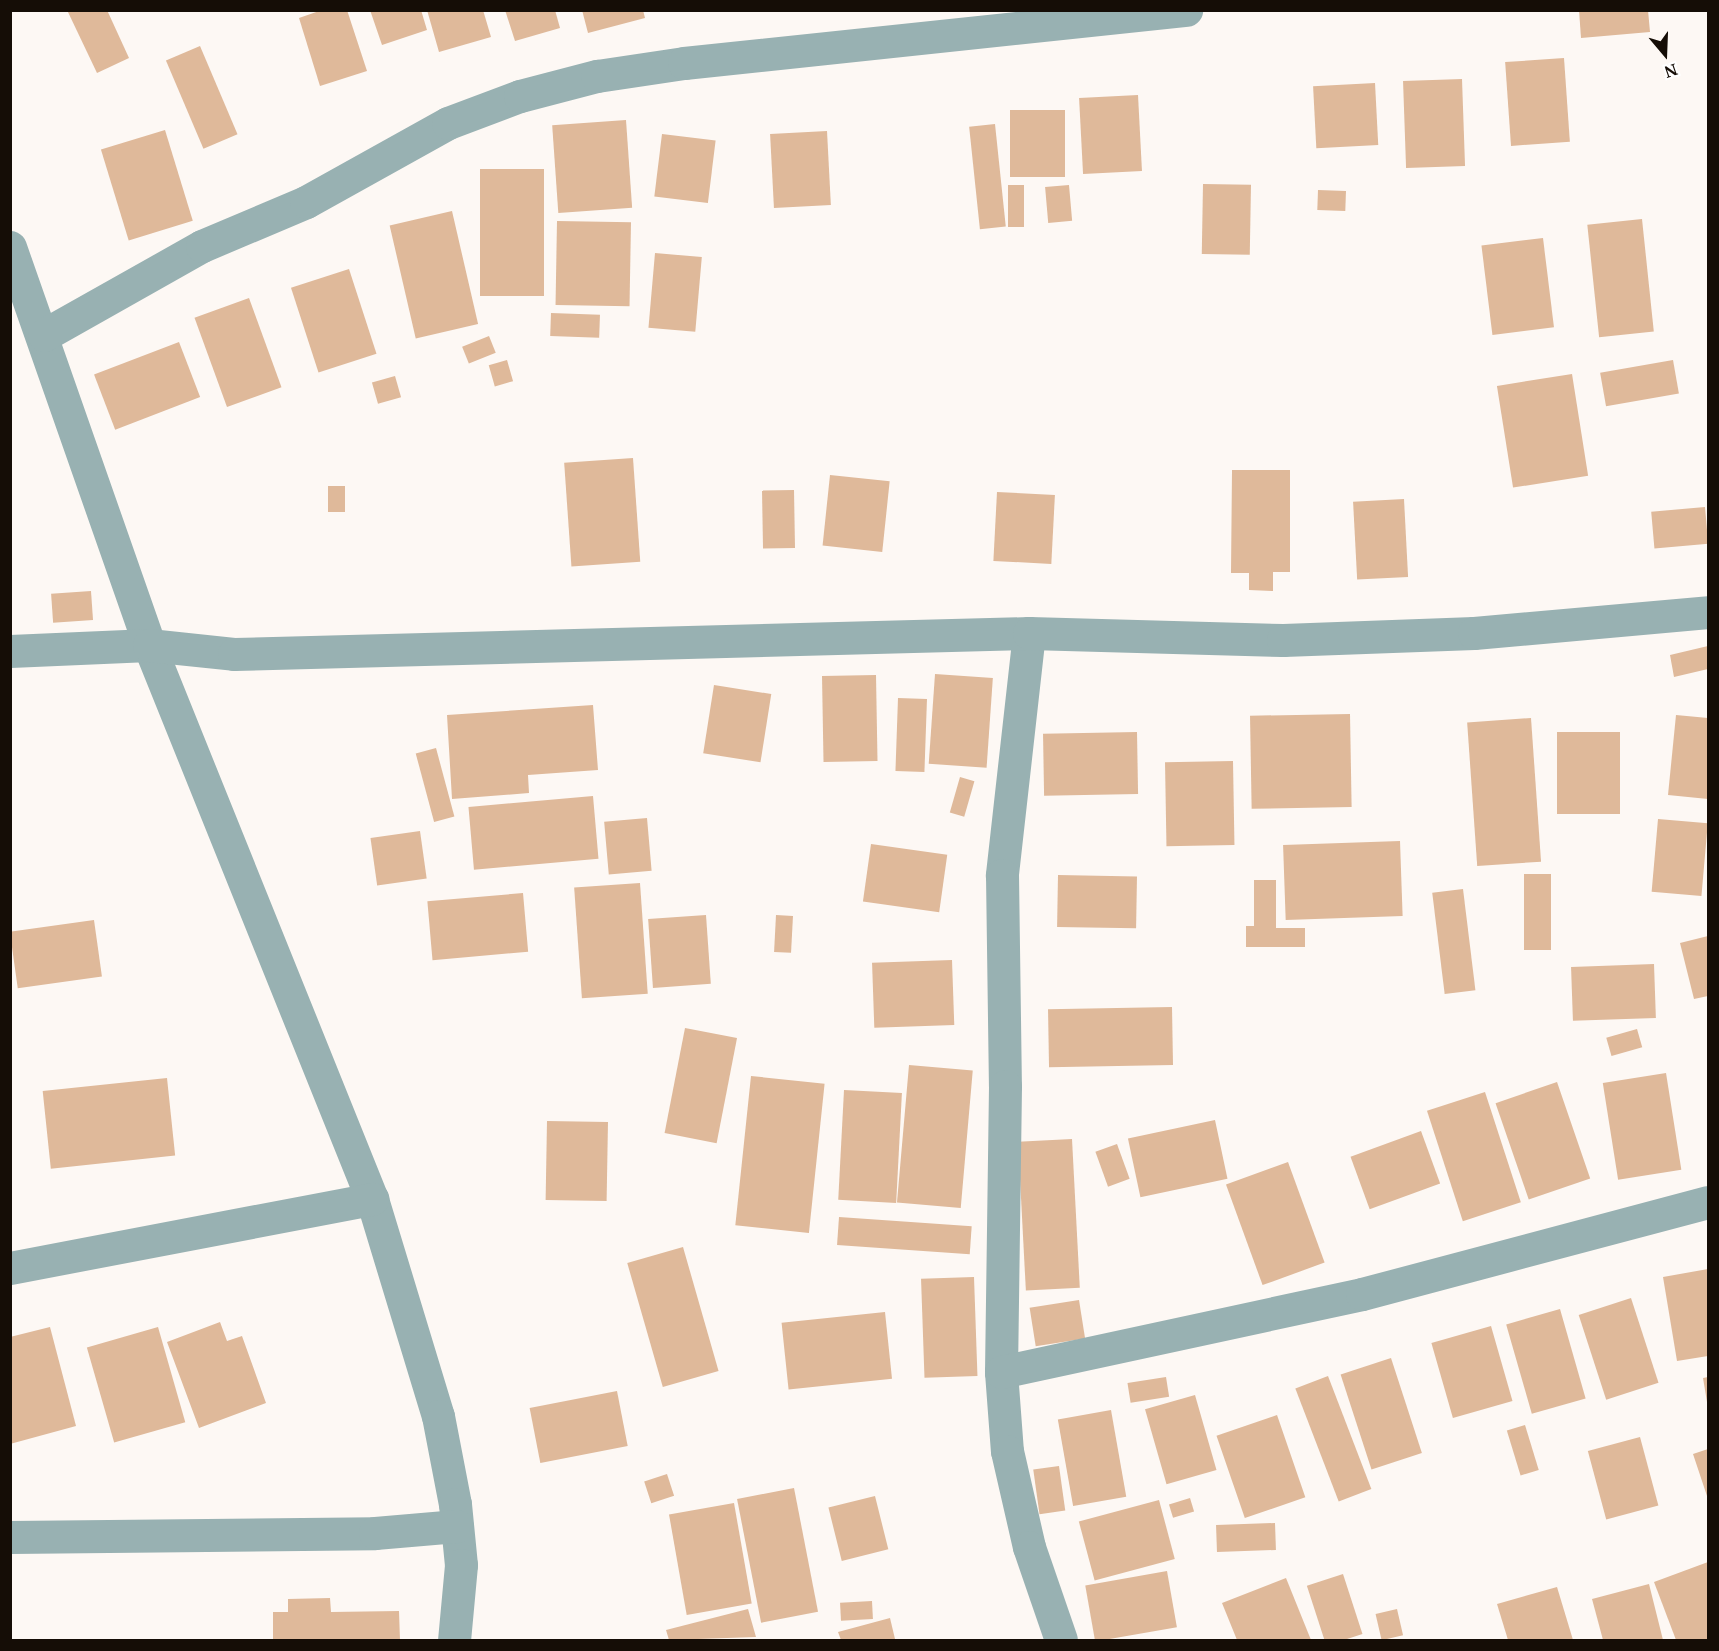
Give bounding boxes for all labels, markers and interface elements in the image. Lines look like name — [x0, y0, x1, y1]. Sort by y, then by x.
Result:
north arrow — [1635, 24, 1695, 84]
text: N — [1661, 59, 1680, 83]

